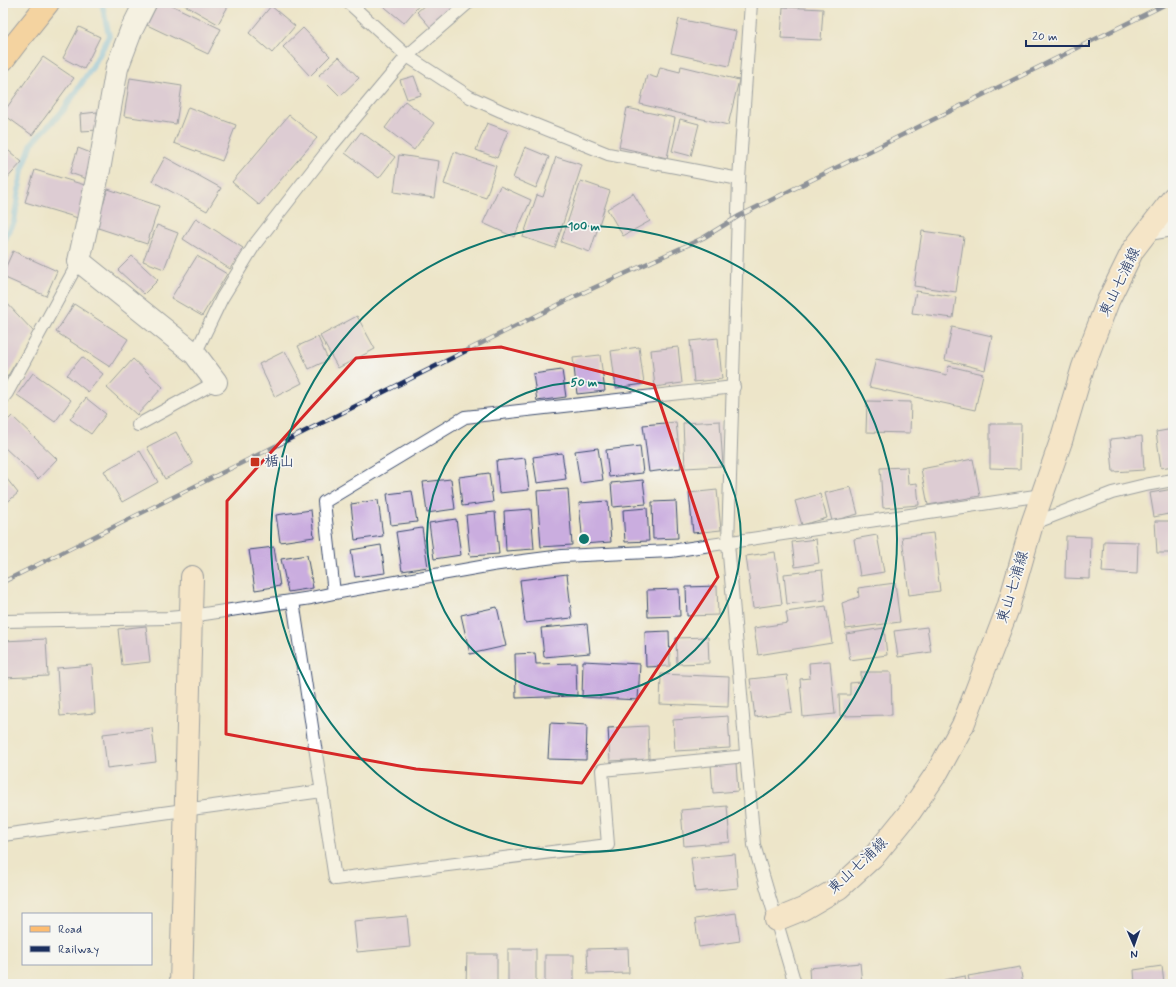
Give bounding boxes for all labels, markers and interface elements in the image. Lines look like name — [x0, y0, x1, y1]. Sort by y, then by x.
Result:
scale bar — [1026, 22, 1089, 48]
text: 20 m — [1032, 29, 1058, 45]
text: 100 m — [568, 219, 601, 235]
street label: 東山七浦線 — [1095, 244, 1145, 320]
text: 50 m — [571, 375, 598, 391]
place label: 楯山 — [264, 452, 294, 472]
marker: 楯山 — [249, 456, 261, 468]
centre of rings — [577, 532, 591, 546]
street label: 東山七浦線 — [992, 548, 1034, 626]
street label: 東山七浦線 — [824, 833, 892, 899]
legend — [22, 913, 152, 965]
text: Road — [58, 922, 82, 938]
north arrow — [1114, 925, 1154, 965]
text: Railway — [58, 942, 100, 958]
text: N — [1130, 947, 1138, 961]

